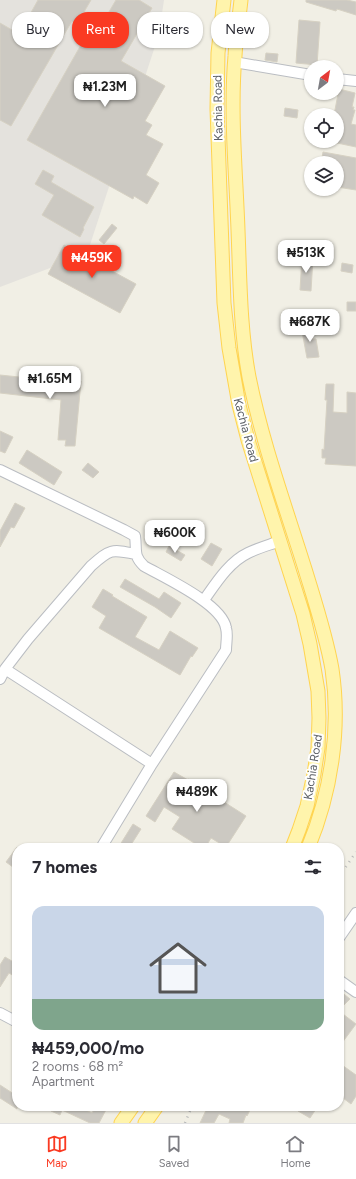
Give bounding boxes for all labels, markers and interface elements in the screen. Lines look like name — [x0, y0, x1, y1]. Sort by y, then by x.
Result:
chip: Buy — [12, 12, 64, 48]
chip: Rent — [72, 12, 129, 48]
chip: Filters — [137, 12, 203, 48]
chip: New — [211, 12, 269, 48]
north arrow — [304, 60, 344, 100]
map controls — [304, 60, 344, 196]
pin: ₦1.23M — [72, 74, 138, 108]
street label: Kachia Road — [210, 75, 226, 141]
text: ₦1.23M — [83, 79, 127, 94]
button: locate — [304, 108, 344, 148]
button: layers — [304, 156, 344, 196]
pin: ₦513K — [278, 240, 334, 274]
pin: ₦459K — [64, 245, 120, 279]
text: ₦513K — [287, 245, 325, 260]
text: ₦459K — [71, 250, 113, 265]
pin: ₦687K — [282, 309, 338, 343]
text: ₦687K — [290, 314, 330, 329]
pin: ₦1.65M — [17, 366, 83, 400]
text: ₦1.65M — [28, 371, 72, 386]
street label: Kachia Road — [231, 396, 261, 464]
pin: ₦600K — [147, 520, 203, 554]
text: ₦600K — [154, 525, 196, 540]
street label: Kachia Road — [301, 733, 325, 801]
pin: ₦489K — [169, 779, 225, 813]
text: ₦489K — [176, 784, 218, 799]
icon: filters — [302, 856, 324, 878]
text: 7 homes — [32, 857, 97, 877]
icon: home — [142, 932, 214, 1004]
text: ₦459,000/mo — [32, 1038, 144, 1058]
text: 2 rooms · 68 m² — [32, 1059, 123, 1074]
text: Apartment — [32, 1074, 95, 1089]
tab: Map — [46, 1133, 68, 1170]
tab: Saved — [159, 1133, 189, 1170]
tab: Home — [280, 1133, 310, 1170]

